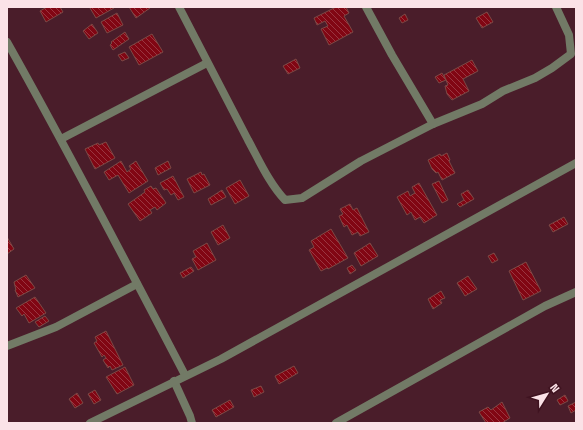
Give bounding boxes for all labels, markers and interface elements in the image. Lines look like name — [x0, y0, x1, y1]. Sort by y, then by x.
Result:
north arrow — [527, 374, 567, 414]
text: N — [547, 381, 563, 395]

